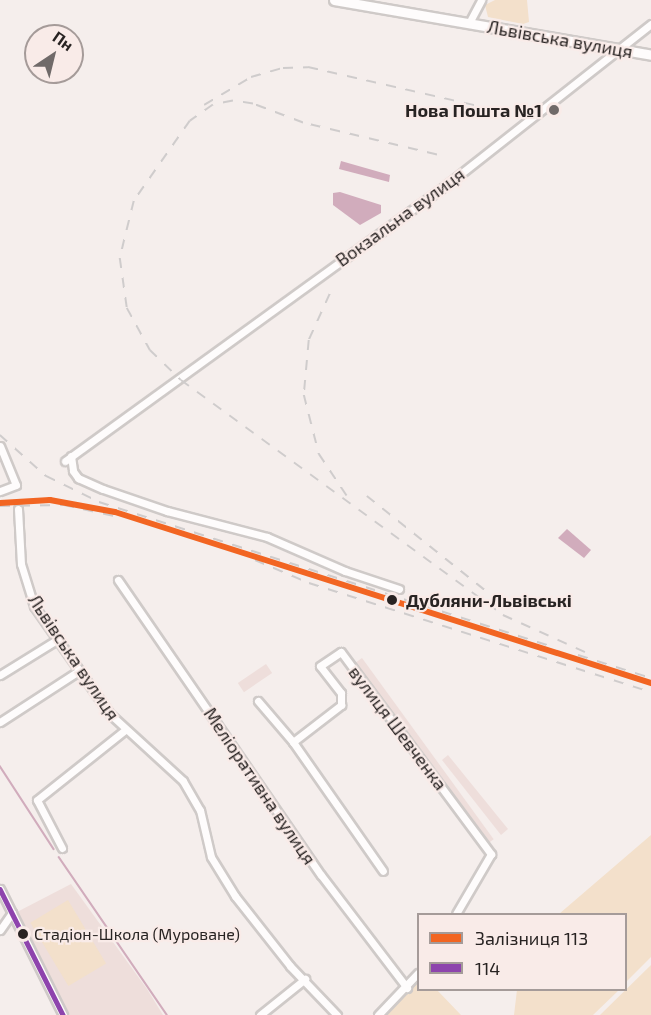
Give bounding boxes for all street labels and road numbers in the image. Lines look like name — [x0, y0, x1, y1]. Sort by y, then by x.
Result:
street label: Львівська вулиця — [486, 16, 634, 62]
street label: Вокзальна вулиця — [331, 163, 469, 271]
street label: Львівська вулиця — [24, 590, 124, 724]
street label: вулиця Шевченка — [344, 662, 452, 794]
street label: Меліоративна вулиця — [199, 703, 321, 869]

